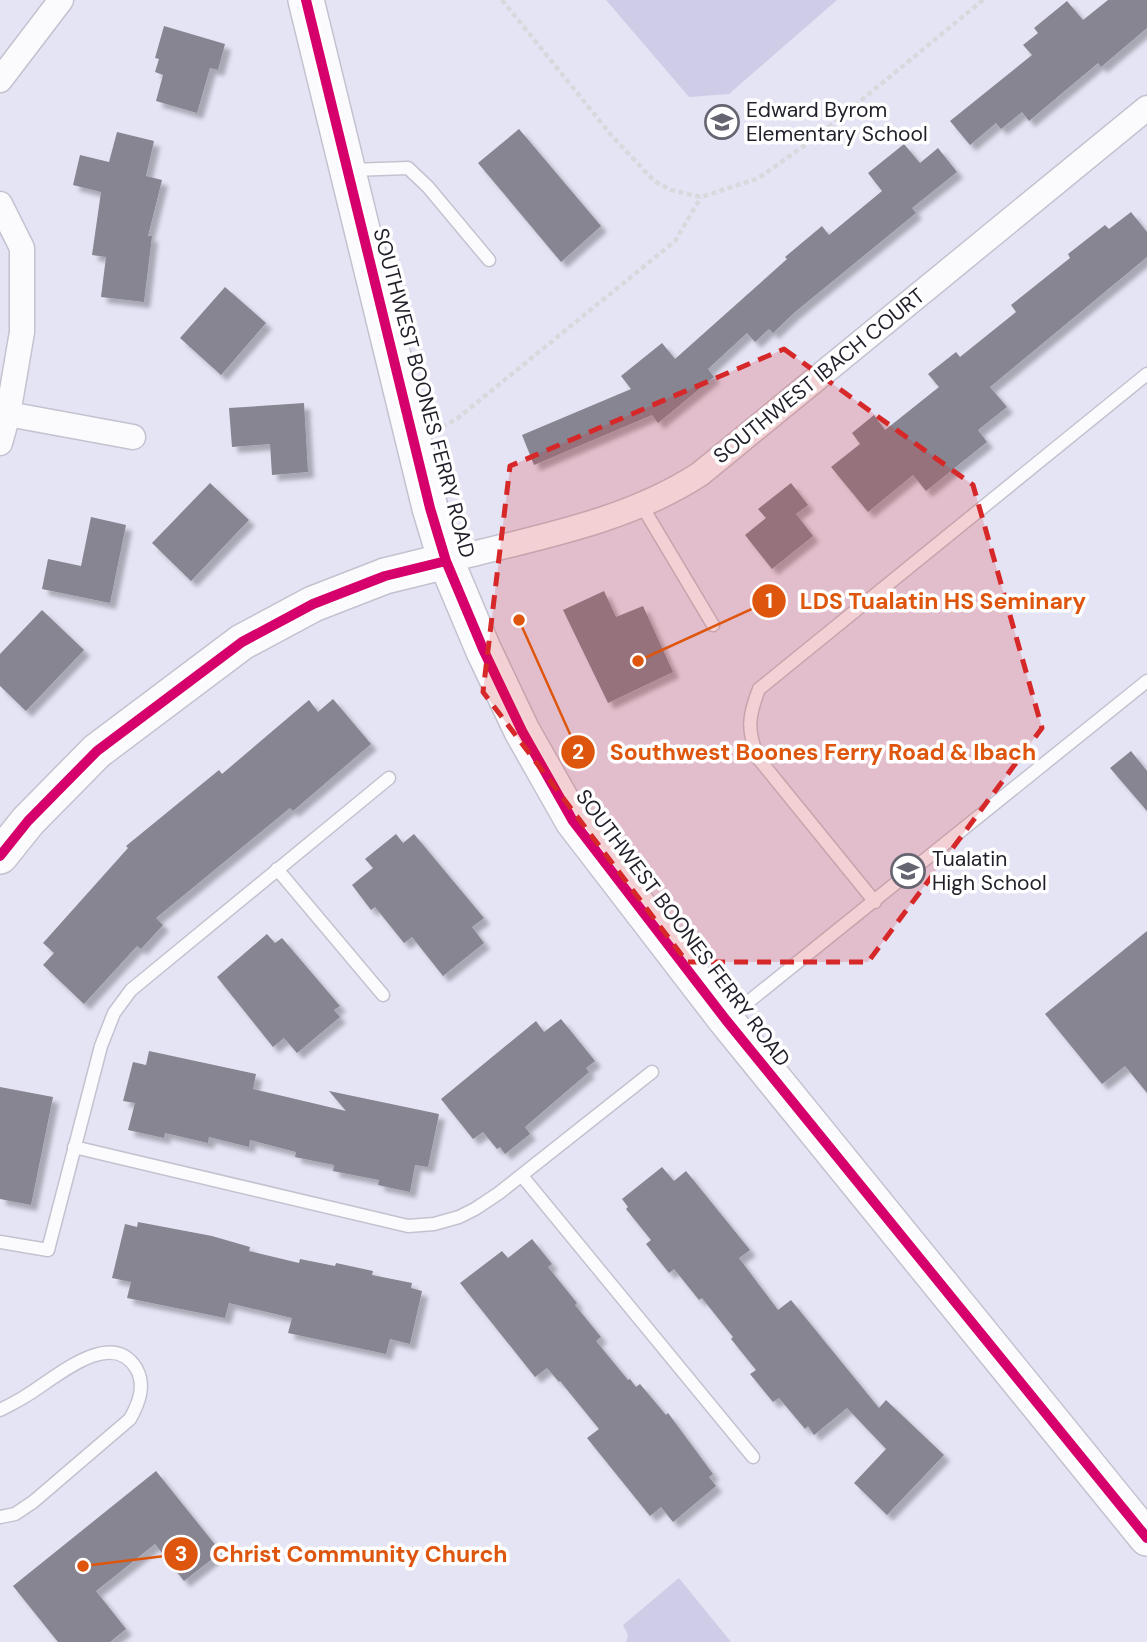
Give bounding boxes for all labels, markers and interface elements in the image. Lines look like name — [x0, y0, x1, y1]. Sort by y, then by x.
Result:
place label: Edward Byrom Elementary School — [746, 96, 928, 148]
school or university icon: Edward Byrom Elementary School — [703, 103, 741, 141]
street label: SOUTHWEST BOONES FERRY ROAD — [366, 225, 482, 561]
street label: SOUTHWEST IBACH COURT — [707, 282, 931, 470]
callout: LDS Tualatin HS Seminary — [751, 579, 1100, 623]
text: LDS Tualatin HS Seminary — [800, 586, 1086, 616]
text: 1 — [765, 587, 773, 615]
callout: Southwest Boones Ferry Road & Ibach — [561, 730, 1050, 774]
text: Southwest Boones Ferry Road & Ibach — [610, 737, 1036, 767]
text: 2 — [572, 738, 584, 766]
street label: SOUTHWEST BOONES FERRY ROAD — [569, 784, 797, 1072]
place label: Tualatin High School — [932, 845, 1047, 897]
school or university icon: Tualatin High School — [889, 852, 927, 890]
callout: Christ Community Church — [164, 1532, 522, 1576]
text: Christ Community Church — [212, 1539, 508, 1569]
text: 3 — [175, 1540, 187, 1568]

